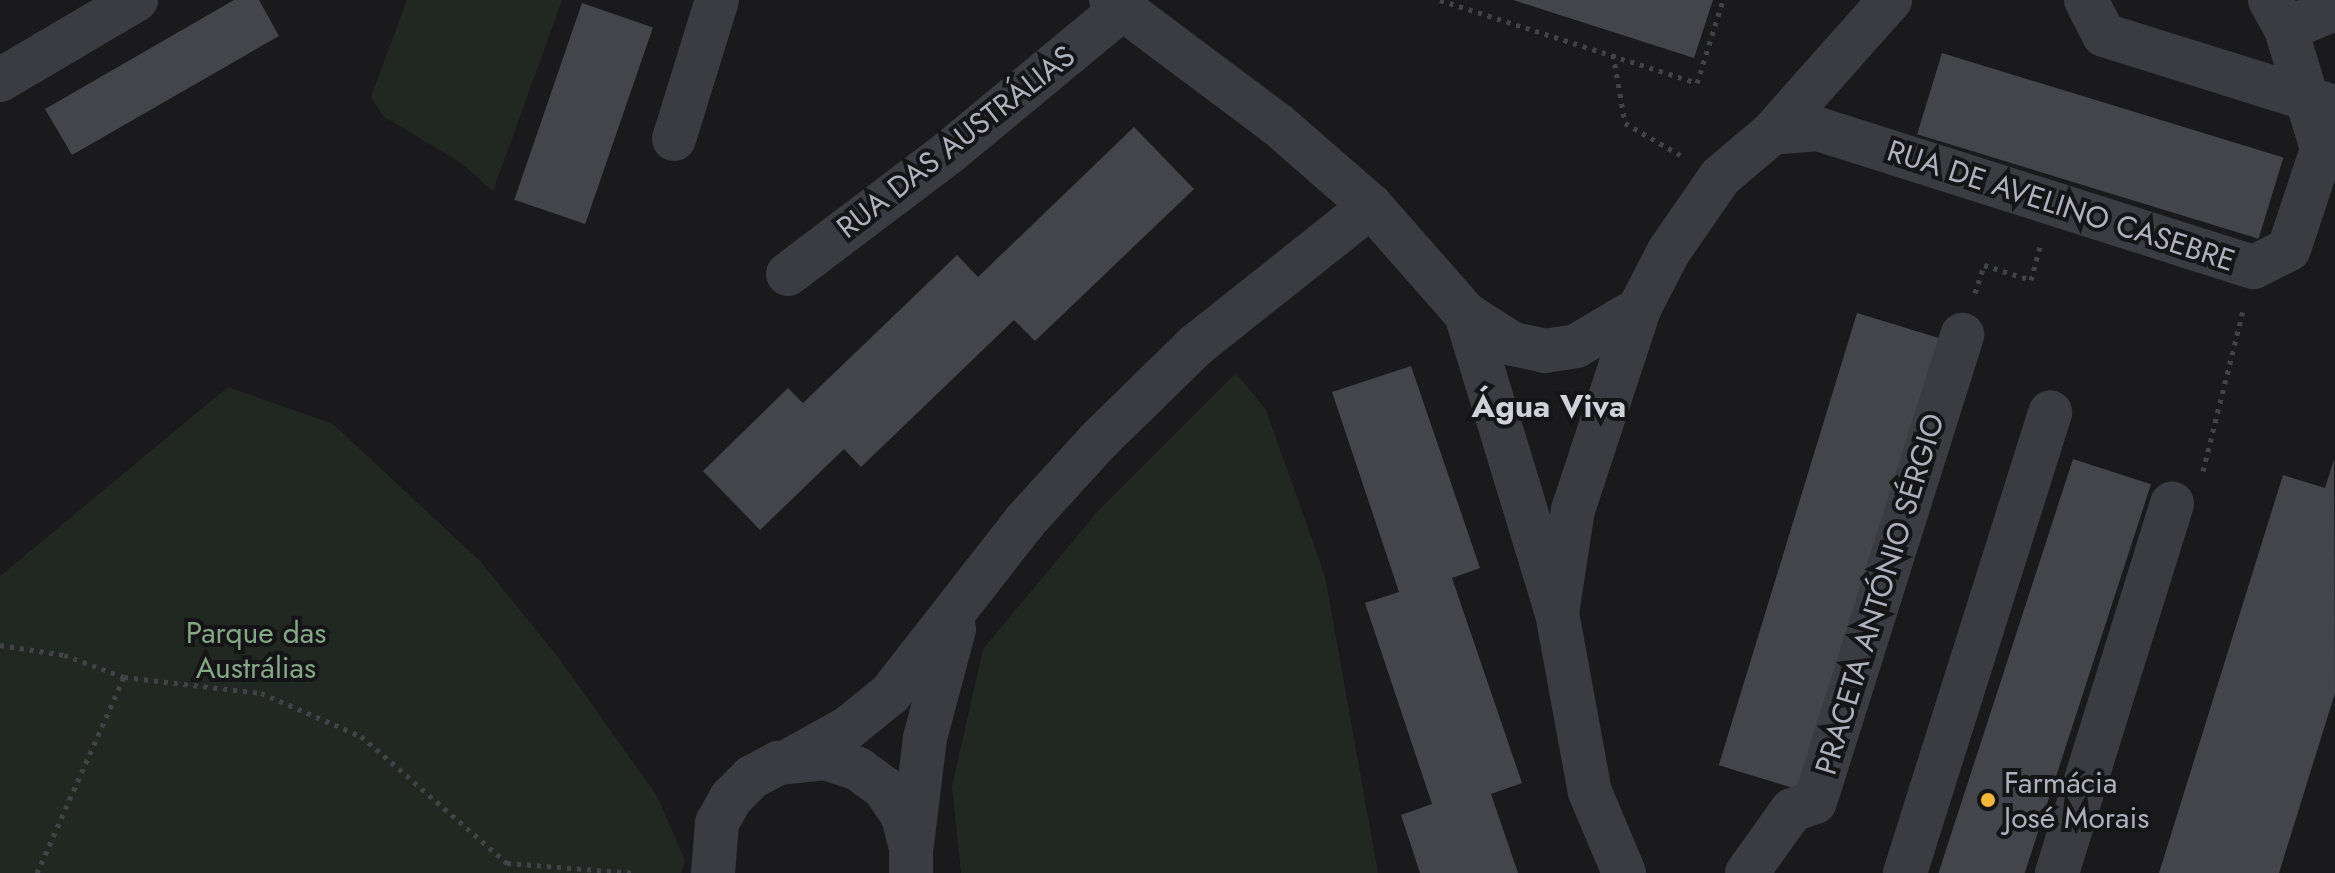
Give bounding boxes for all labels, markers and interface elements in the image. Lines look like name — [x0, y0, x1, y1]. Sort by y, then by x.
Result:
street label: RUA DAS AUSTRÁLIAS — [830, 38, 1082, 246]
street label: RUA DE AVELINO CASEBRE — [1883, 133, 2239, 279]
district label: Água Viva — [1472, 387, 1626, 425]
street label: PRACETA ANTÓNIO SÉRGIO — [1808, 409, 1952, 779]
park label: Parque das Austrálias — [186, 615, 326, 686]
place label: Farmácia José Morais — [2004, 765, 2149, 836]
marker: Farmácia José Morais — [1979, 791, 1997, 809]

